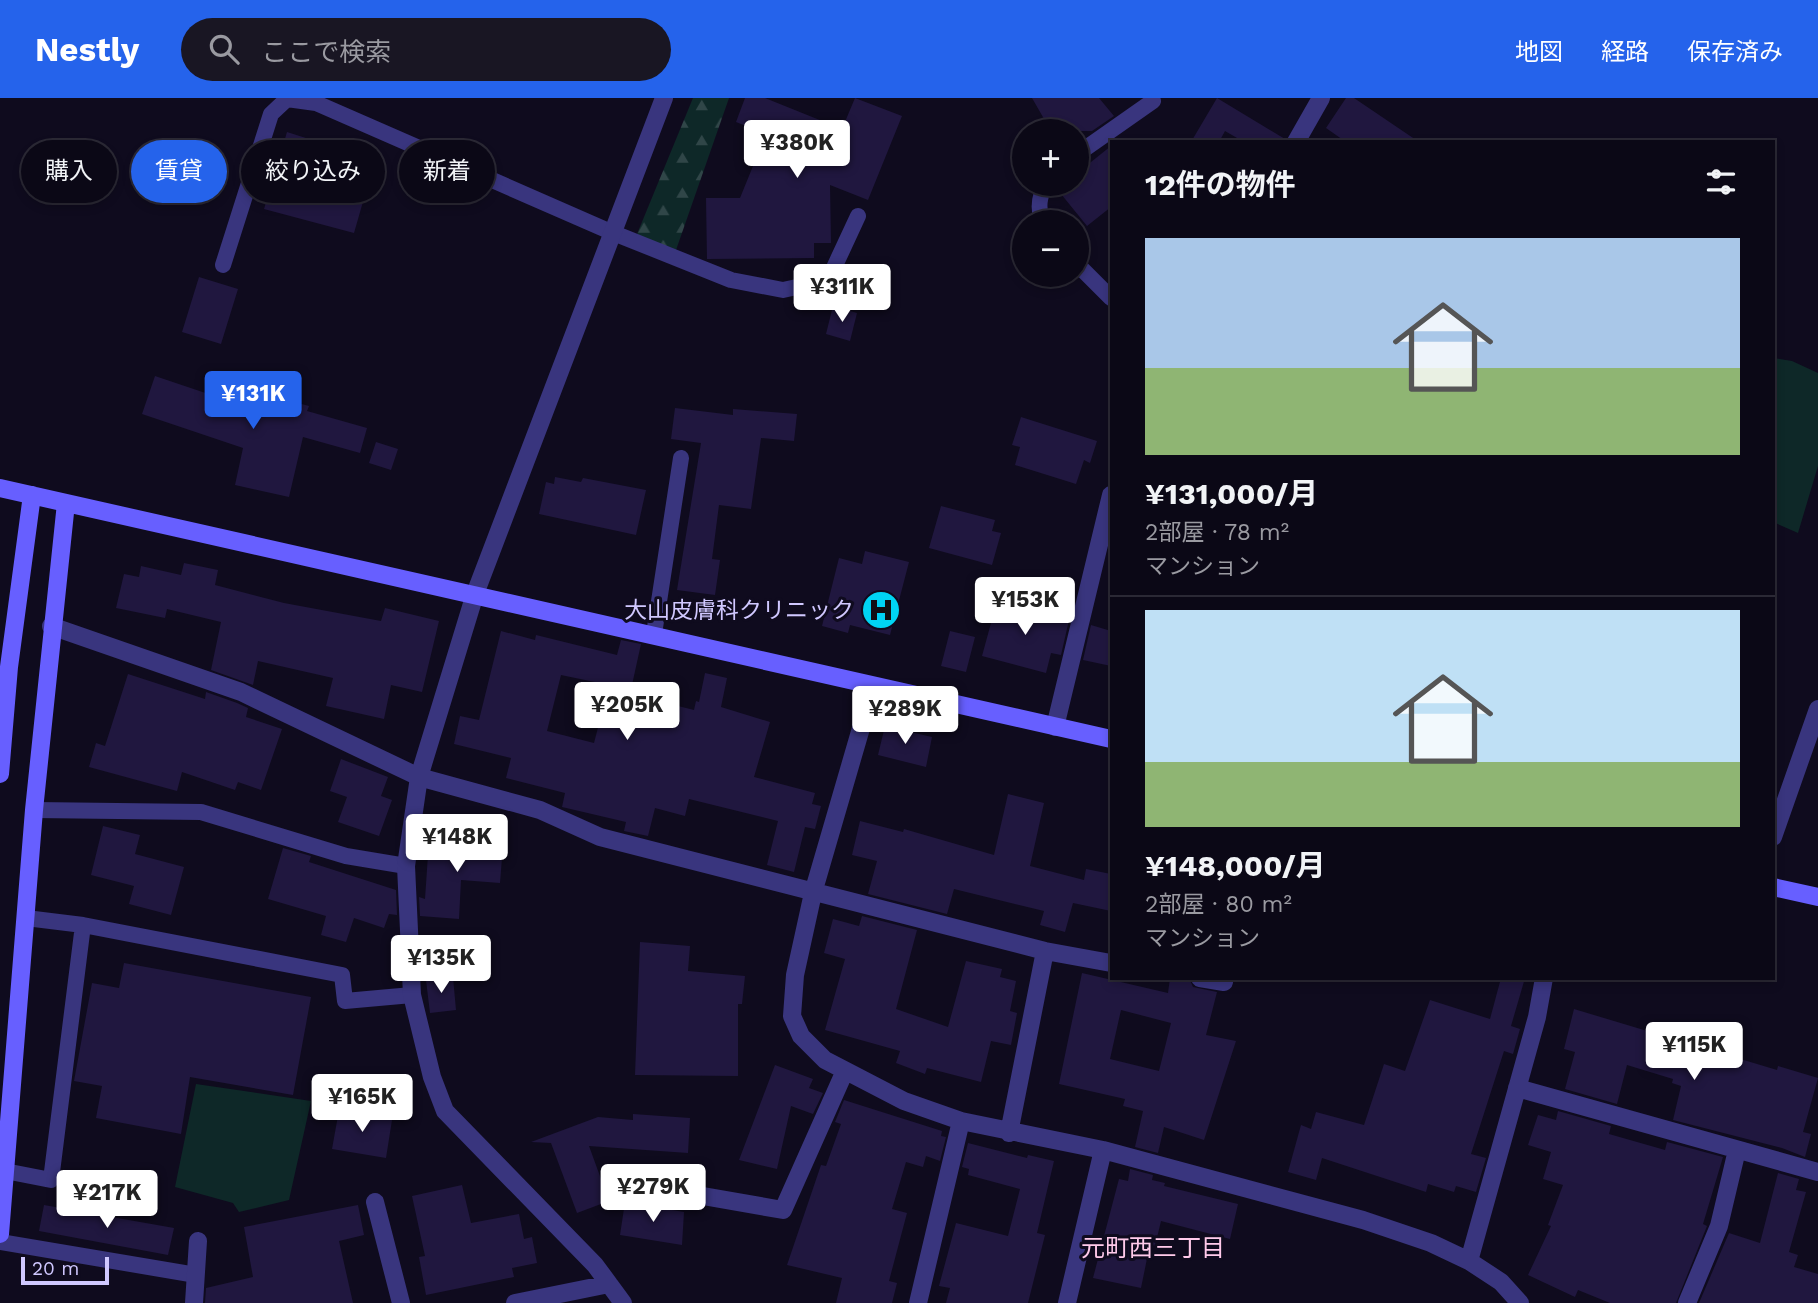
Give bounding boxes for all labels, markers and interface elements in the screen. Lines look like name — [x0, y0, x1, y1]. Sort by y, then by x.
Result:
search box — [181, 18, 671, 81]
text: Nestly — [35, 30, 139, 69]
icon: search — [205, 30, 243, 68]
text: ここで検索 — [261, 37, 391, 67]
text: 地図 — [1515, 38, 1563, 66]
text: 経路 — [1601, 38, 1649, 66]
text: 保存済み — [1687, 38, 1783, 66]
map controls — [1012, 119, 1089, 287]
button: + — [1012, 119, 1089, 196]
pin: ¥380K — [748, 120, 846, 180]
text: ¥380K — [760, 129, 834, 156]
chip: 購入 — [21, 140, 117, 203]
chip: 賃貸 — [131, 140, 227, 203]
chip: 絞り込み — [241, 140, 385, 203]
chip: 新着 — [399, 140, 495, 203]
icon: filters — [1702, 163, 1740, 201]
text: 12件の物件 — [1145, 167, 1296, 202]
button: − — [1012, 210, 1089, 287]
pin: ¥311K — [793, 264, 891, 324]
text: ¥311K — [810, 273, 874, 300]
icon: home — [1380, 284, 1506, 410]
pin: ¥131K — [204, 372, 302, 431]
text: ¥131K — [221, 380, 285, 407]
text: ¥131,000/月 — [1145, 476, 1318, 511]
text: 2部屋 · 78 m² — [1145, 519, 1289, 546]
text: マンション — [1145, 553, 1260, 580]
pin: ¥153K — [976, 578, 1074, 637]
text: ¥153K — [991, 586, 1059, 613]
hospital icon: 大山皮膚科クリニック — [860, 589, 902, 631]
place label: 大山皮膚科クリニック — [624, 597, 854, 624]
icon: home — [1380, 656, 1506, 782]
pin: ¥205K — [578, 682, 676, 742]
pin: ¥289K — [856, 686, 954, 746]
text: ¥205K — [590, 691, 664, 718]
text: ¥289K — [868, 695, 942, 722]
pin: ¥148K — [408, 814, 506, 874]
text: ¥148K — [422, 823, 492, 850]
text: ¥148,000/月 — [1145, 848, 1326, 883]
text: 2部屋 · 80 m² — [1145, 891, 1292, 918]
text: マンション — [1145, 925, 1260, 952]
pin: ¥135K — [392, 936, 490, 995]
text: ¥135K — [407, 944, 475, 971]
pin: ¥115K — [1645, 1023, 1743, 1082]
text: ¥115K — [1662, 1031, 1726, 1058]
pin: ¥165K — [313, 1074, 411, 1134]
text: ¥165K — [328, 1083, 396, 1110]
pin: ¥279K — [604, 1164, 702, 1224]
pin: ¥217K — [58, 1170, 156, 1230]
text: ¥279K — [617, 1173, 689, 1200]
text: ¥217K — [73, 1179, 141, 1206]
district label: 元町西三丁目 — [1081, 1234, 1225, 1262]
scale bar — [21, 1254, 108, 1286]
text: 20 m — [32, 1257, 79, 1280]

